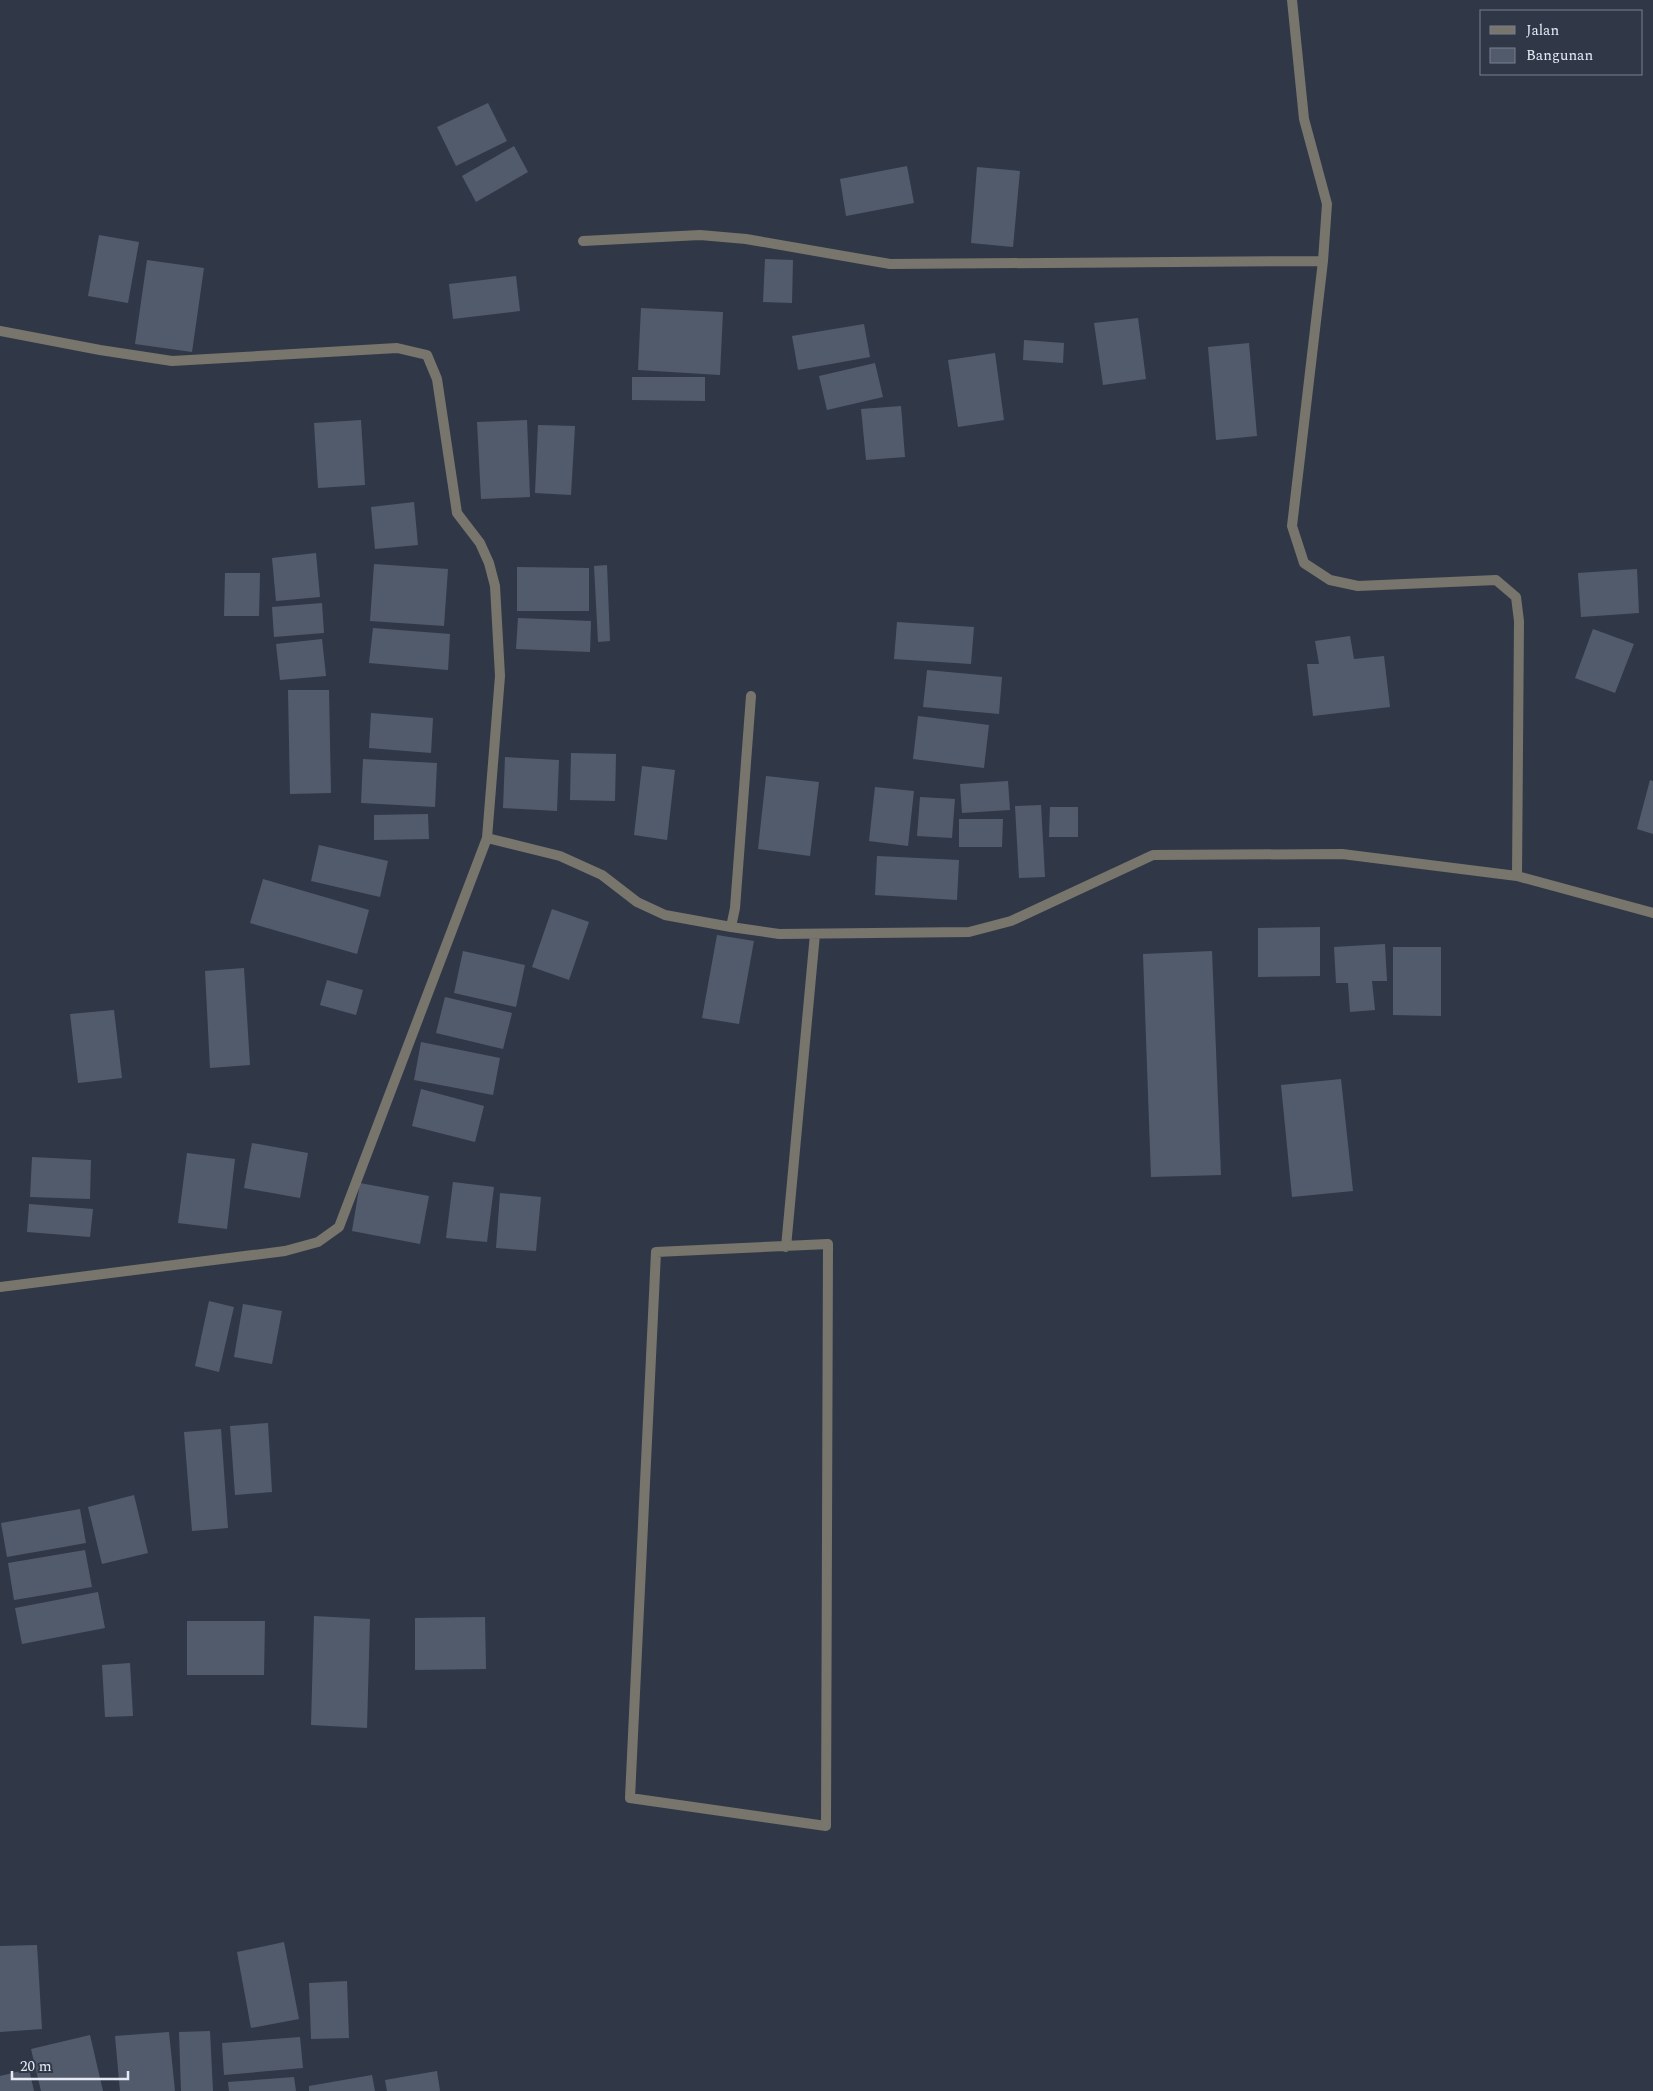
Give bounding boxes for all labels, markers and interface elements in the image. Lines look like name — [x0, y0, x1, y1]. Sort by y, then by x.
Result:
legend — [1480, 10, 1643, 75]
text: Jalan — [1526, 19, 1559, 42]
text: Bangunan — [1526, 44, 1593, 67]
scale bar — [12, 2048, 129, 2080]
text: 20 m — [20, 2055, 52, 2078]

